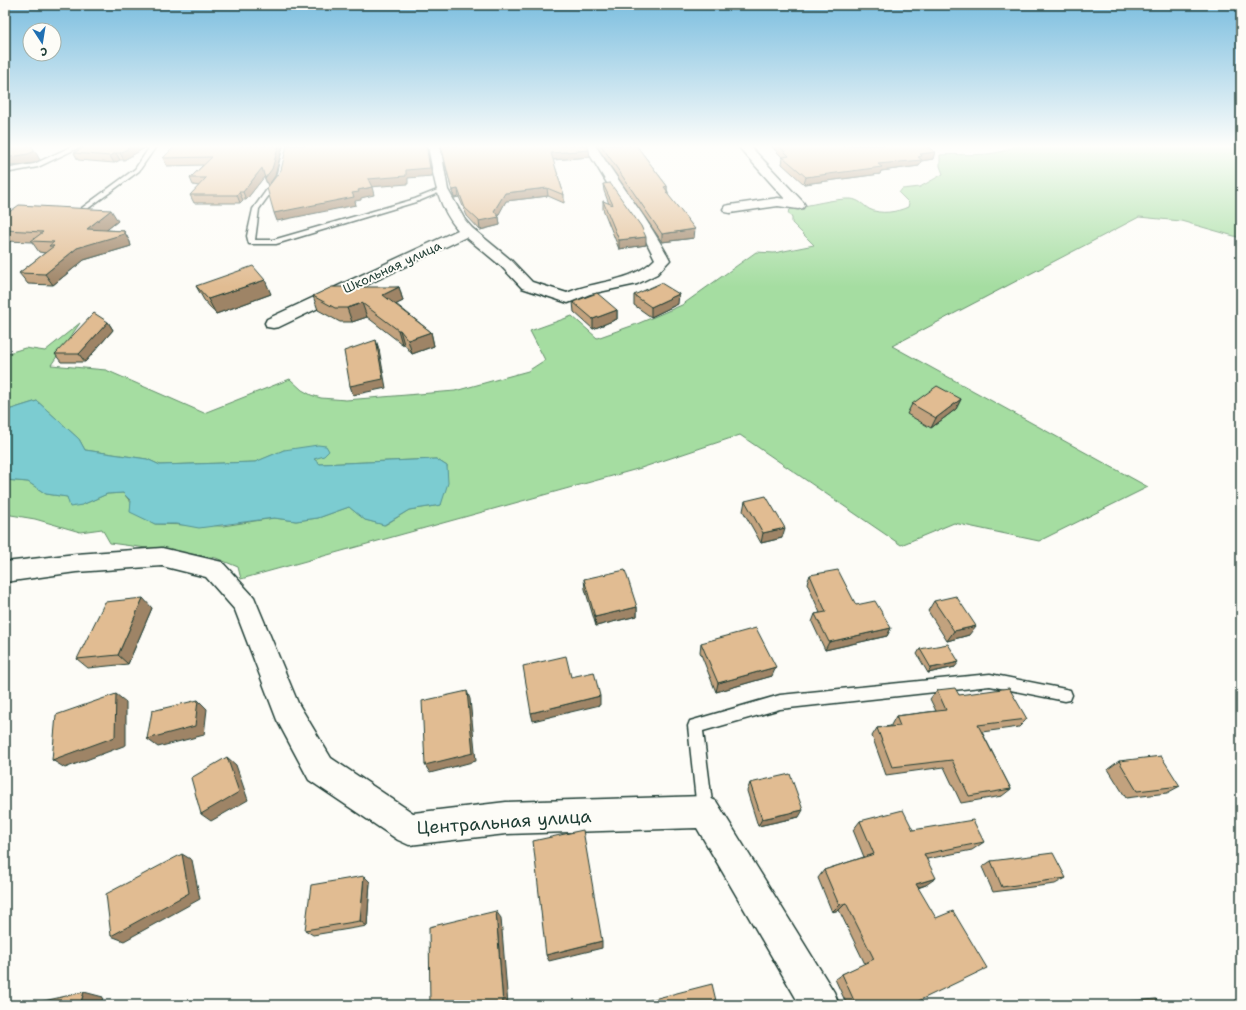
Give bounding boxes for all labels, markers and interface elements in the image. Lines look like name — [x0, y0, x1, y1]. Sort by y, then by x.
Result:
north arrow — [22, 22, 62, 62]
text: С — [39, 43, 49, 59]
street label: Школьная улица — [340, 237, 444, 297]
street label: Центральная улица — [416, 804, 592, 840]

